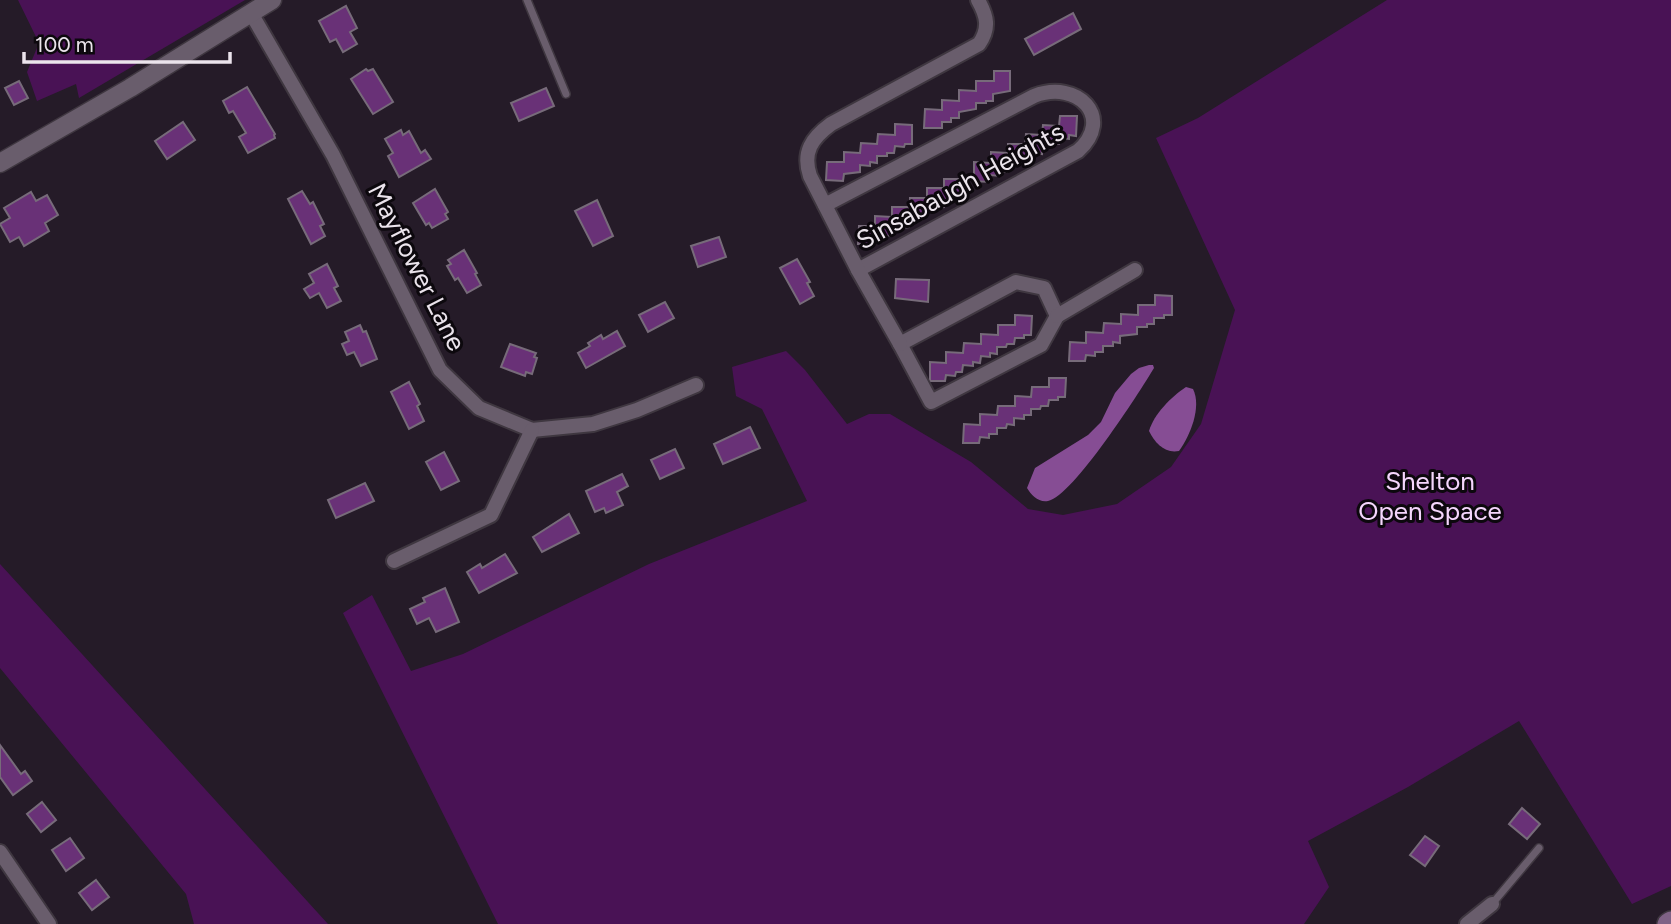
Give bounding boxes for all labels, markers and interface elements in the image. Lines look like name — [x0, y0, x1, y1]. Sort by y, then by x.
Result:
scale bar — [24, 21, 231, 65]
text: 100 m — [35, 32, 94, 57]
street label: Sinsabaugh Heights — [851, 116, 1069, 256]
street label: Mayflower Lane — [361, 178, 473, 356]
park label: Shelton Open Space — [1358, 465, 1502, 527]

